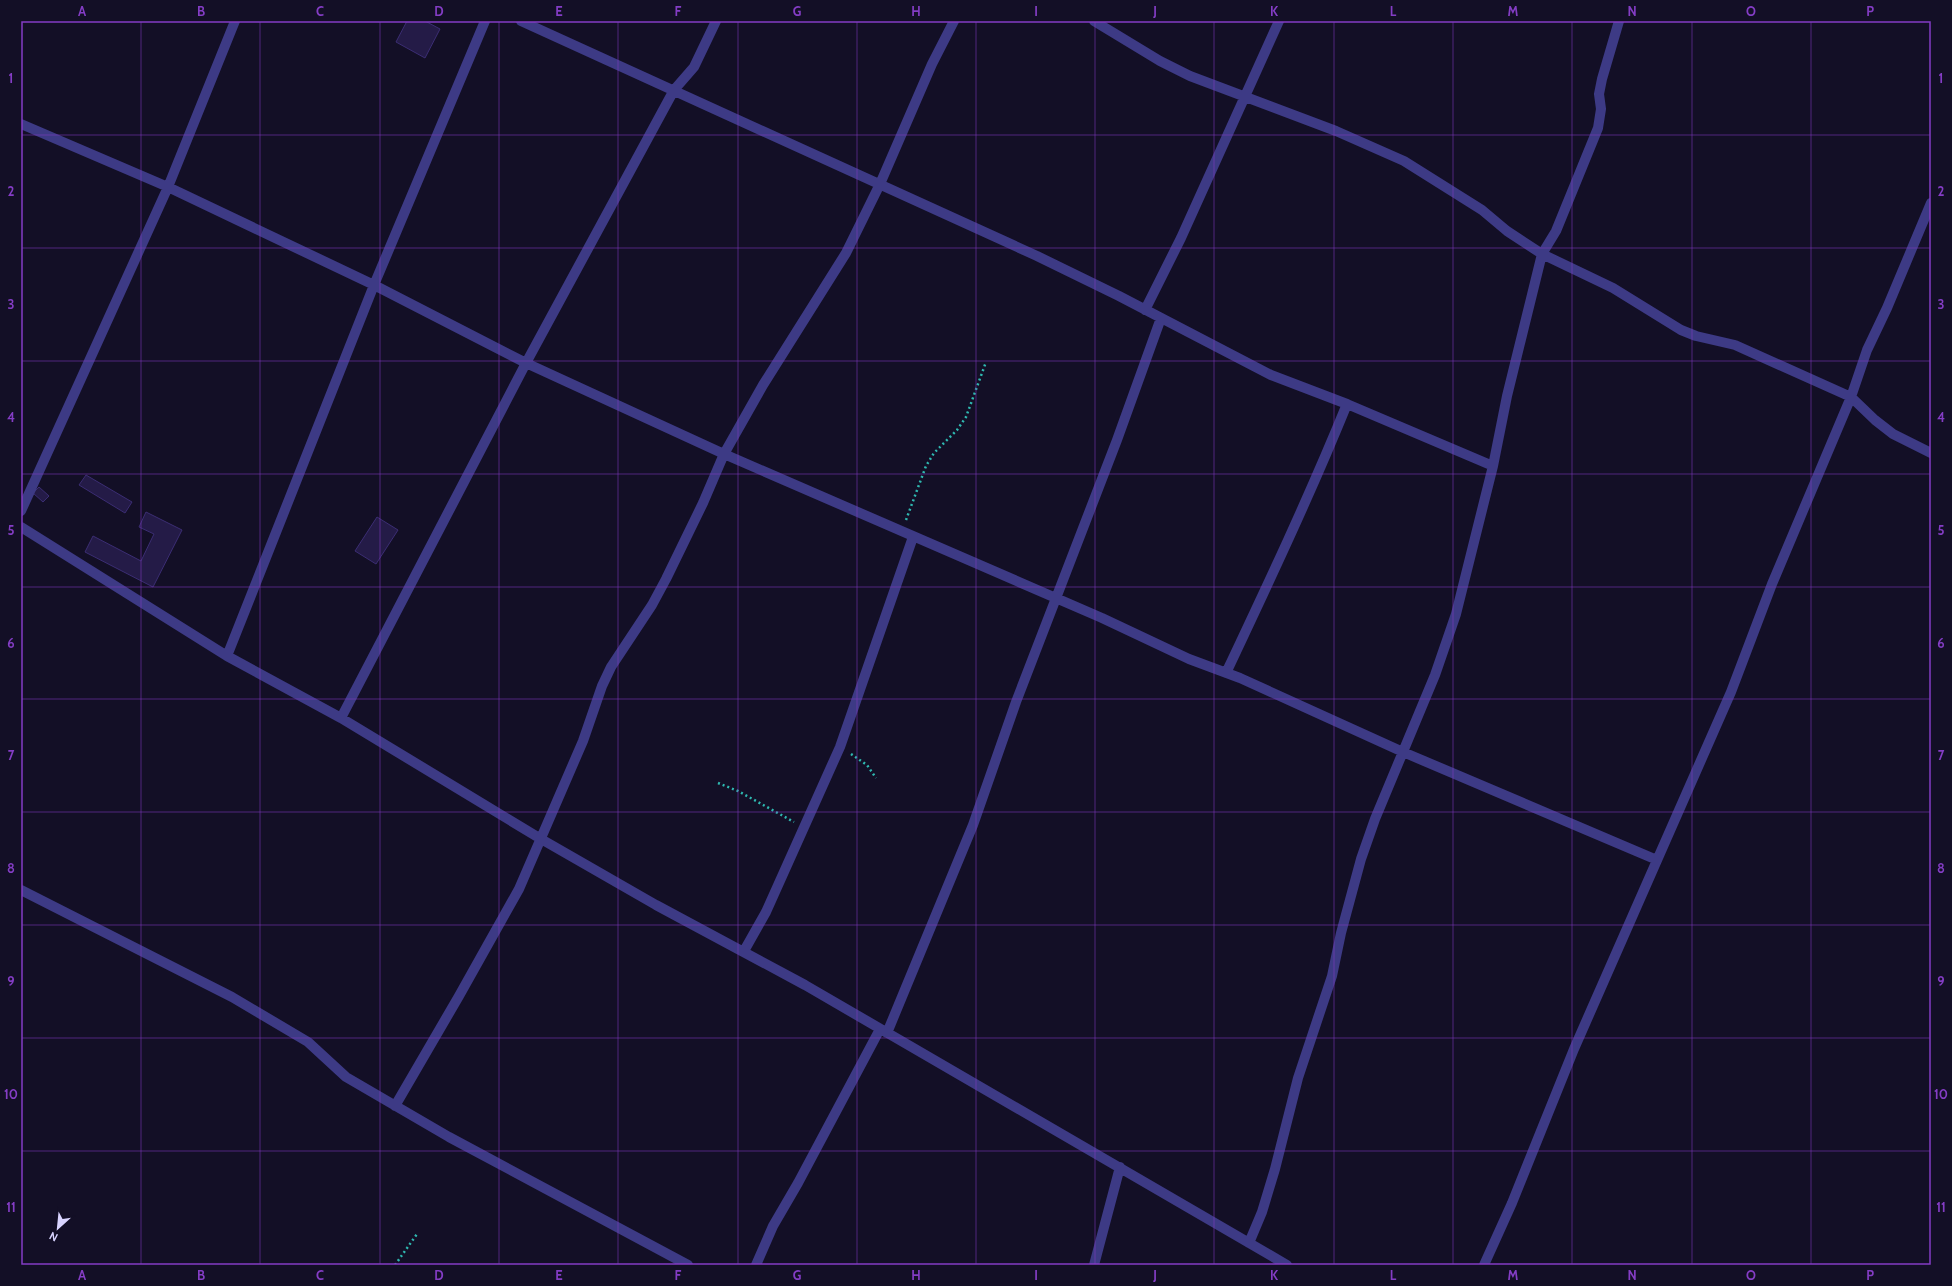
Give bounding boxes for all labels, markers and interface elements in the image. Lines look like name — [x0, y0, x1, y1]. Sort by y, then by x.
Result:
text: A — [78, 3, 87, 19]
text: B — [197, 3, 205, 19]
text: C — [316, 3, 324, 19]
text: D — [434, 3, 444, 19]
text: E — [555, 3, 563, 19]
text: F — [675, 3, 682, 19]
text: G — [793, 3, 802, 19]
text: H — [911, 3, 921, 19]
text: I — [1034, 3, 1038, 19]
text: J — [1152, 3, 1157, 19]
text: K — [1270, 3, 1279, 19]
text: L — [1390, 3, 1397, 19]
text: M — [1508, 3, 1519, 19]
text: N — [1627, 3, 1637, 19]
text: O — [1746, 3, 1756, 19]
text: P — [1866, 3, 1874, 19]
text: 1 — [9, 70, 13, 86]
text: 1 — [1939, 70, 1943, 86]
text: 2 — [8, 183, 15, 199]
text: 2 — [1938, 183, 1945, 199]
text: 3 — [7, 296, 15, 312]
text: 3 — [1937, 296, 1945, 312]
text: 4 — [7, 409, 15, 425]
text: 4 — [1937, 409, 1945, 425]
text: 5 — [8, 522, 15, 538]
text: 5 — [1938, 522, 1945, 538]
text: 6 — [7, 635, 15, 651]
text: 6 — [1937, 635, 1945, 651]
text: 7 — [8, 747, 15, 763]
text: 7 — [1938, 747, 1945, 763]
text: 8 — [7, 860, 15, 876]
text: 8 — [1937, 860, 1945, 876]
text: 9 — [7, 973, 15, 989]
text: 9 — [1937, 973, 1945, 989]
text: 10 — [4, 1086, 18, 1102]
text: 10 — [1934, 1086, 1948, 1102]
text: 11 — [6, 1199, 16, 1215]
text: 11 — [1936, 1199, 1946, 1215]
north arrow — [38, 1208, 78, 1248]
text: N — [47, 1229, 60, 1245]
text: A — [78, 1267, 87, 1283]
text: B — [197, 1267, 205, 1283]
text: C — [316, 1267, 324, 1283]
text: D — [434, 1267, 444, 1283]
text: E — [555, 1267, 563, 1283]
text: F — [675, 1267, 682, 1283]
text: G — [793, 1267, 802, 1283]
text: H — [911, 1267, 921, 1283]
text: I — [1034, 1267, 1038, 1283]
text: J — [1152, 1267, 1157, 1283]
text: K — [1270, 1267, 1279, 1283]
text: L — [1390, 1267, 1397, 1283]
text: M — [1508, 1267, 1519, 1283]
text: N — [1627, 1267, 1637, 1283]
text: O — [1746, 1267, 1756, 1283]
text: P — [1866, 1267, 1874, 1283]

